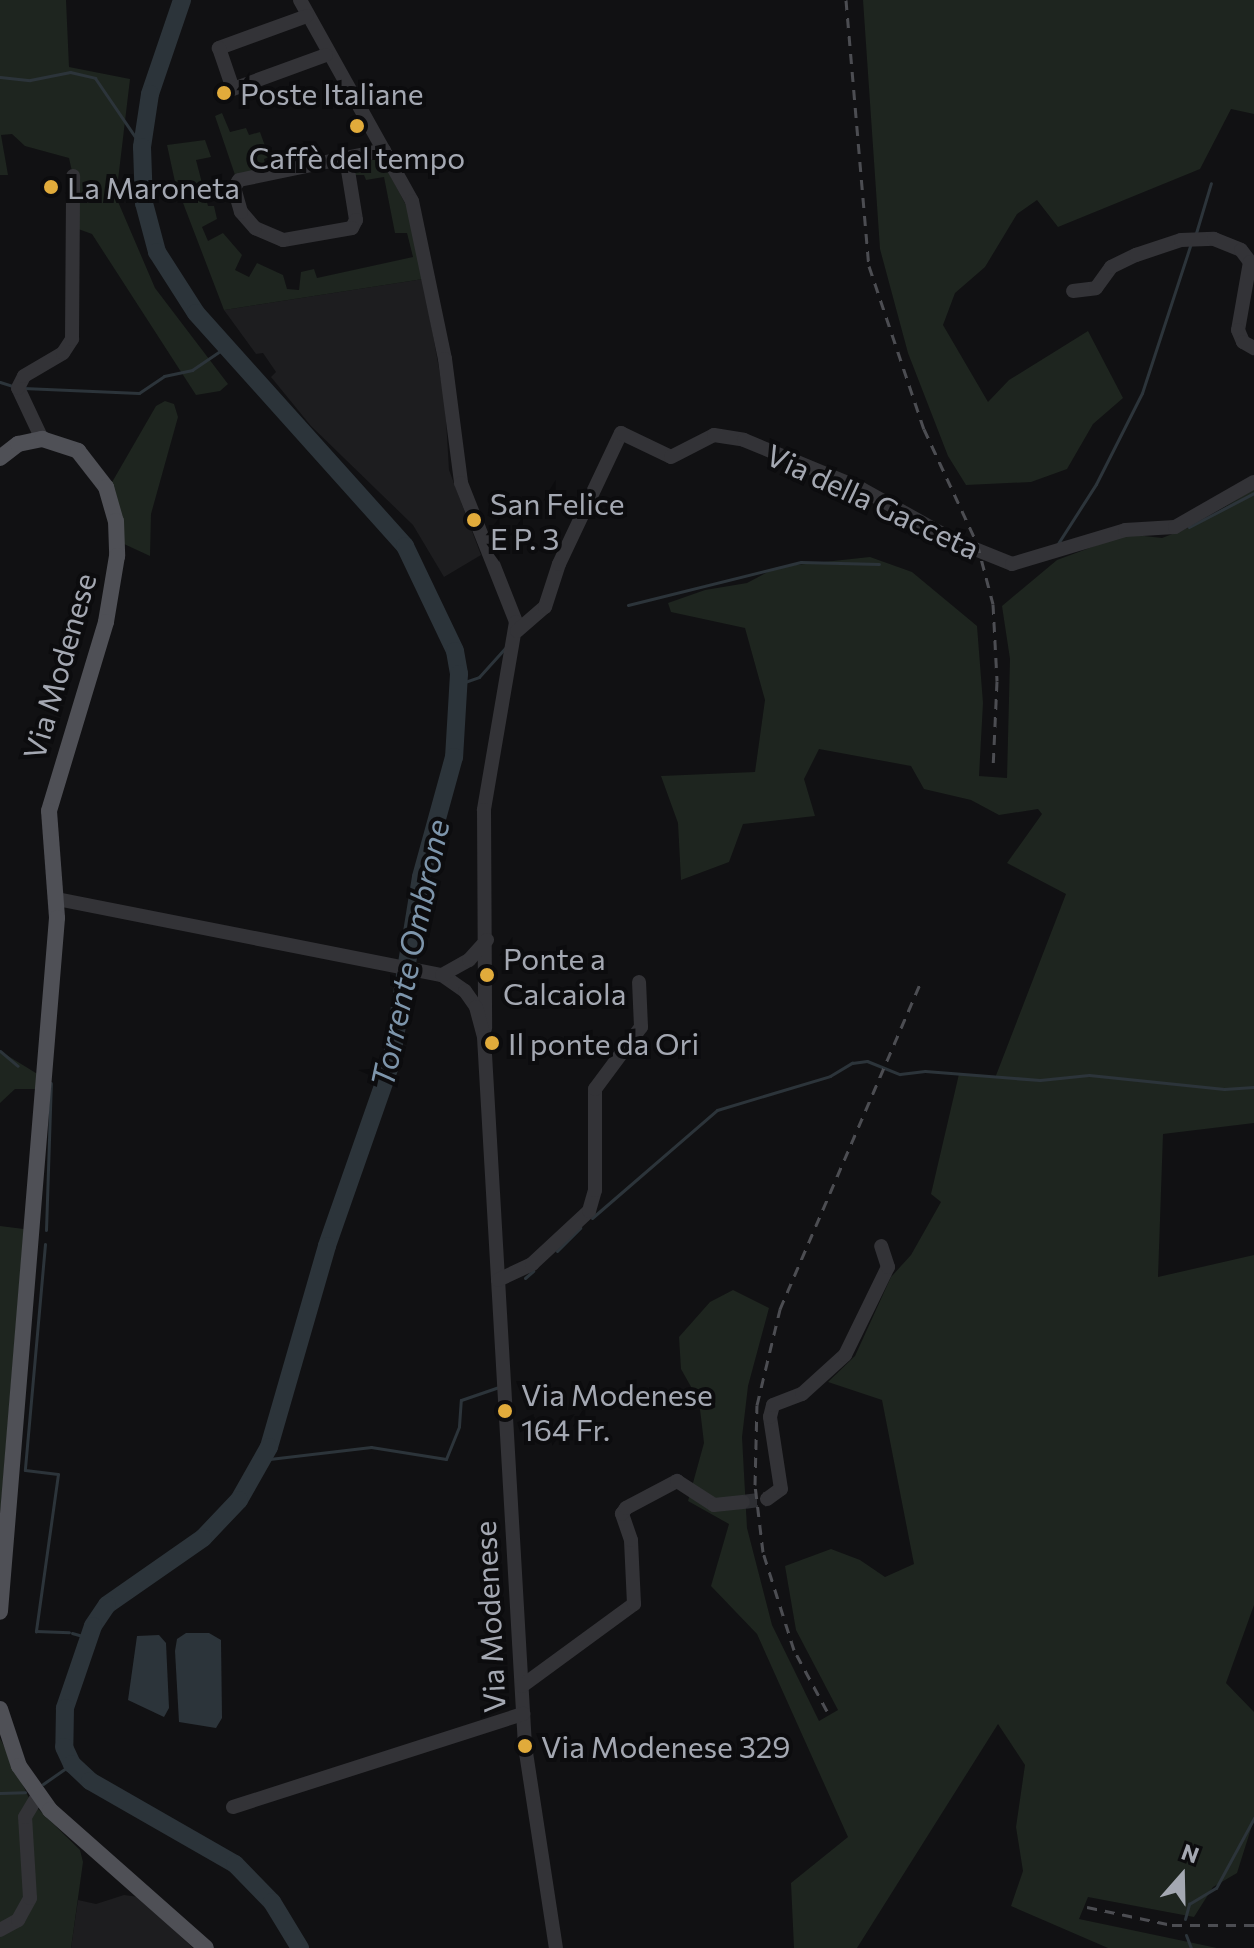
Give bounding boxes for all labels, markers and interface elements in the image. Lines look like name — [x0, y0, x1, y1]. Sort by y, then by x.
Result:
place label: Poste Italiane — [240, 75, 424, 111]
marker: Poste Italiane — [215, 84, 233, 102]
marker: Caffè del tempo — [348, 117, 366, 135]
place label: Caffè del tempo — [249, 139, 465, 175]
place label: La Maroneta — [67, 169, 240, 205]
marker: La Maroneta — [42, 178, 60, 196]
street label: Via della Gacceta — [761, 436, 985, 566]
place label: San Felice E P. 3 — [490, 485, 625, 556]
marker: San Felice E P. 3 — [465, 511, 483, 529]
street label: Via Modenese — [15, 569, 103, 763]
water label: Torrente Ombrone — [362, 816, 456, 1090]
place label: Ponte a Calcaiola — [503, 940, 626, 1010]
marker: Ponte a Calcaiola — [478, 966, 496, 984]
place label: Il ponte da Ori — [508, 1025, 699, 1061]
marker: Il ponte da Ori — [483, 1034, 501, 1052]
place label: Via Modenese 164 Fr. — [521, 1376, 713, 1446]
marker: Via Modenese 164 Fr. — [496, 1402, 514, 1420]
street label: Via Modenese — [466, 1520, 512, 1714]
place label: Via Modenese 329 — [541, 1728, 790, 1764]
marker: Via Modenese 329 — [516, 1737, 534, 1755]
north arrow — [1142, 1836, 1222, 1916]
text: N — [1178, 1837, 1203, 1868]

